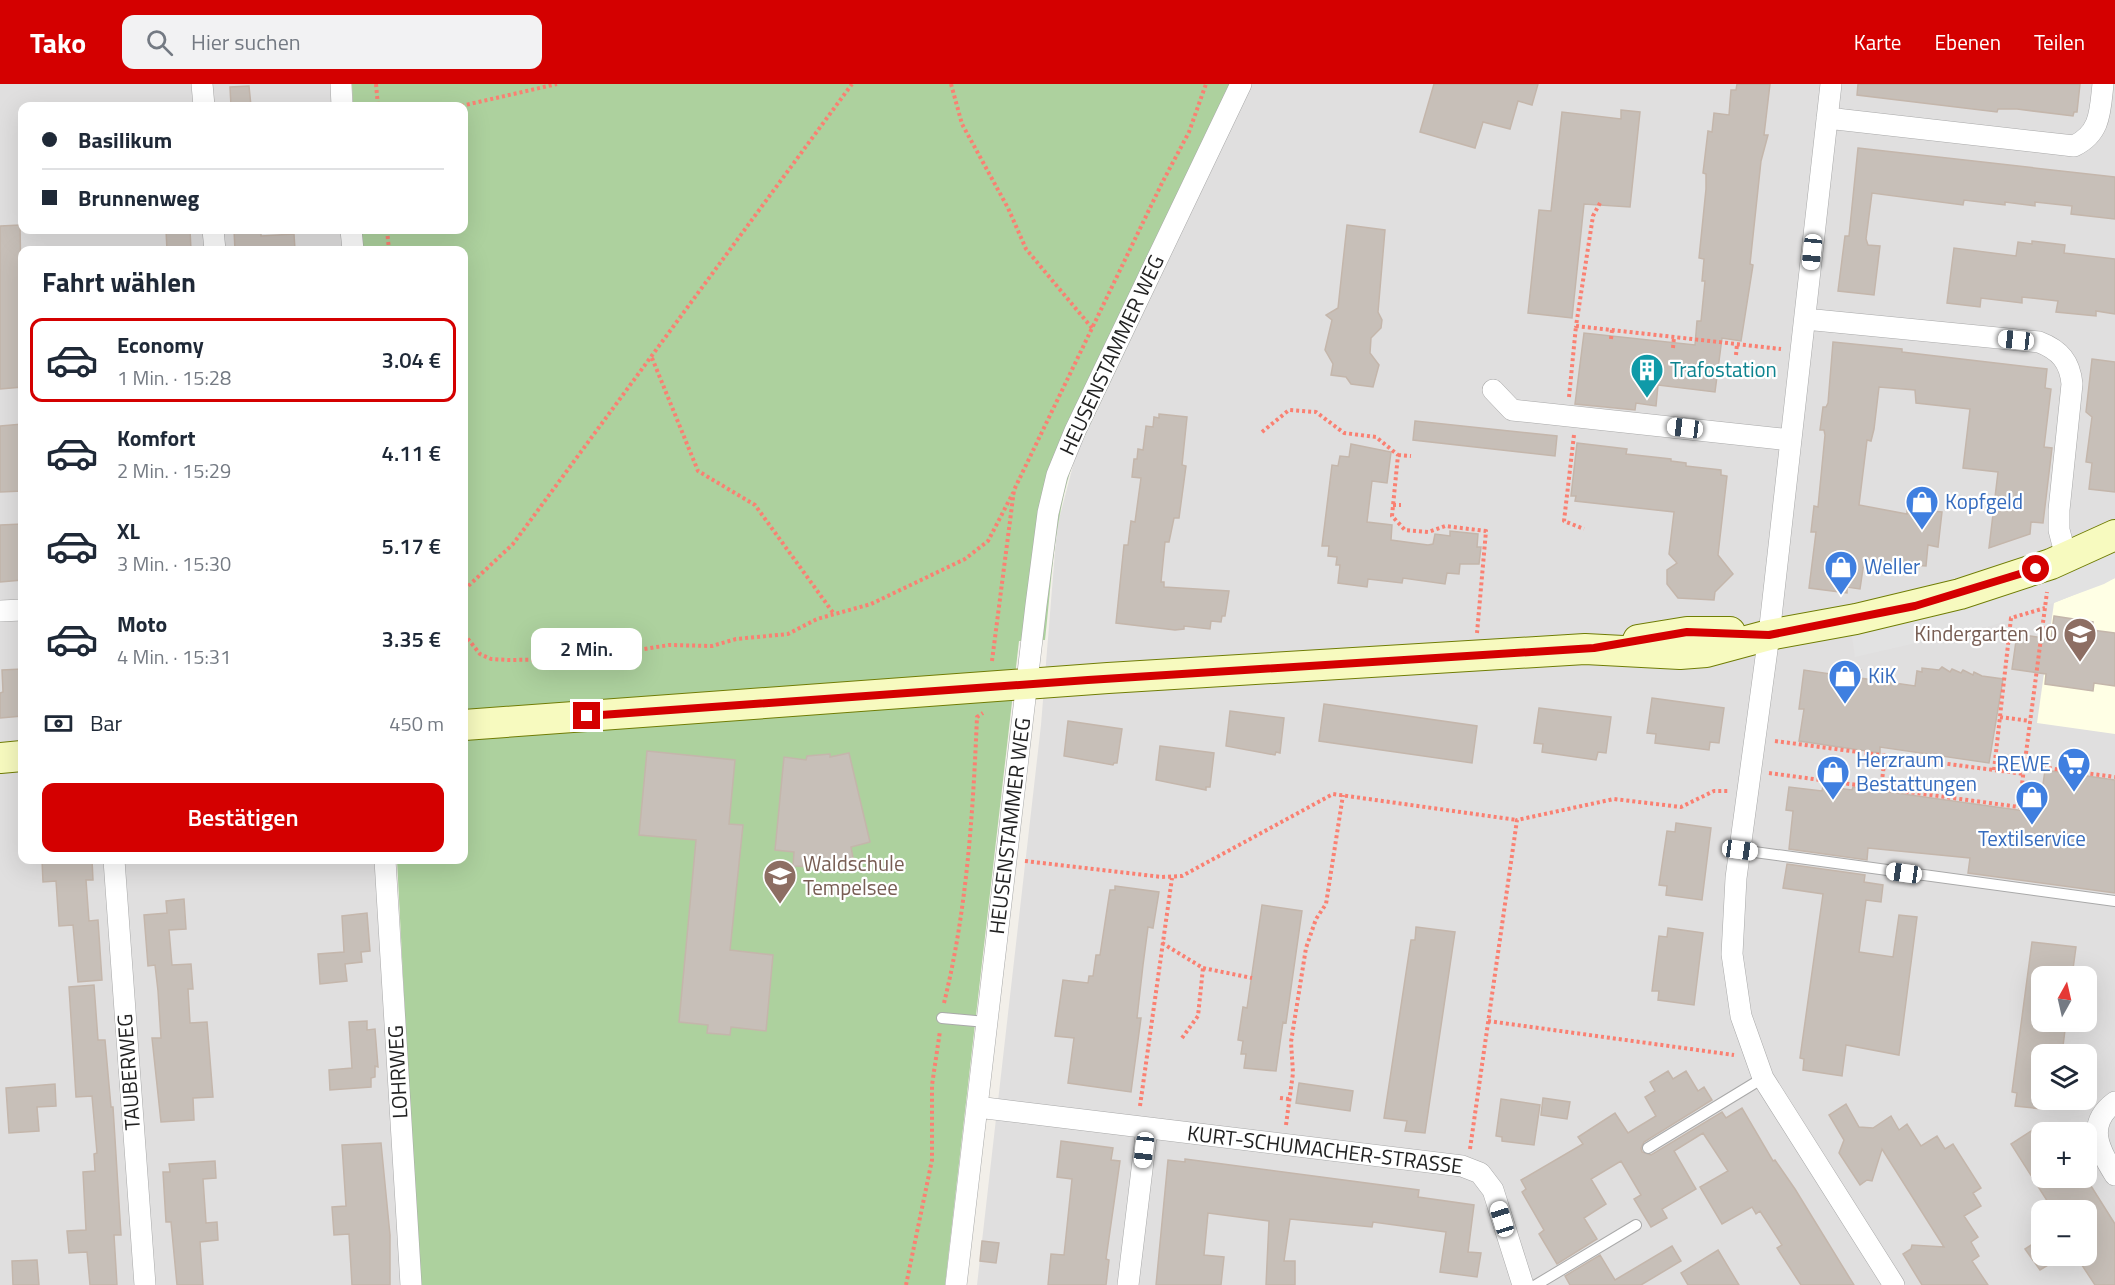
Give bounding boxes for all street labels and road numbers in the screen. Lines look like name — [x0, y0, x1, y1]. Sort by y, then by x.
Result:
street label: HEUSENSTAMMER WEG — [1051, 249, 1172, 460]
street label: HEUSENSTAMMER WEG — [980, 716, 1038, 936]
street label: TAUBERWEG — [108, 1013, 148, 1131]
street label: LOHRWEG — [379, 1024, 415, 1120]
street label: KURT-SCHUMACHER-STRASSE — [1185, 1116, 1465, 1182]

